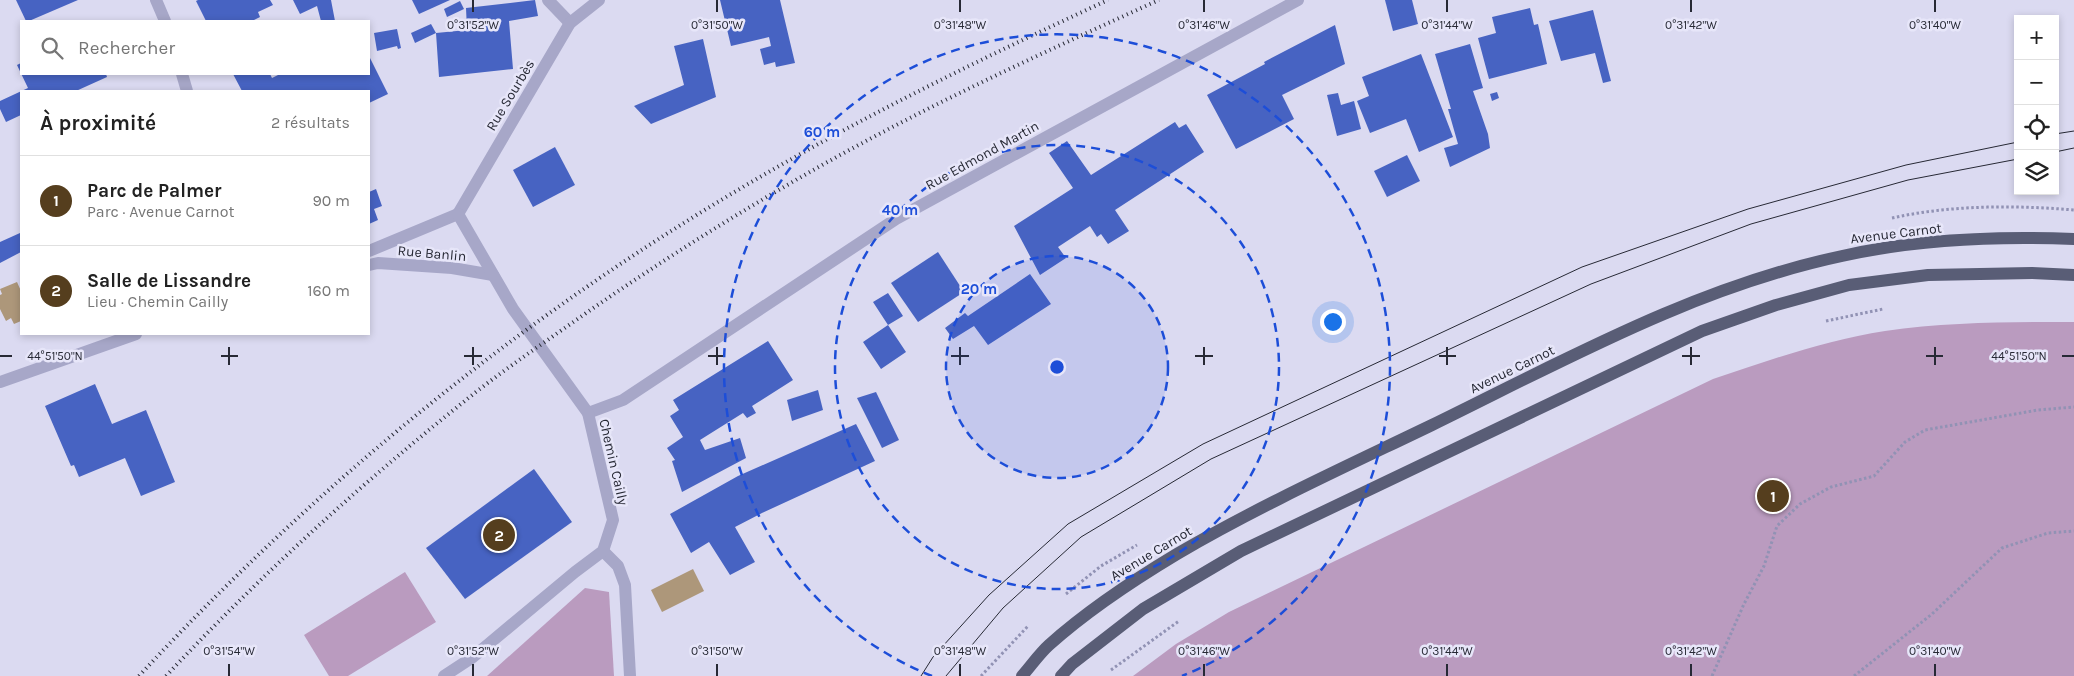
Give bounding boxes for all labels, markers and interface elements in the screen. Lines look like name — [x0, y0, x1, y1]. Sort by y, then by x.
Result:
map controls — [2014, 15, 2059, 195]
button: + — [2014, 15, 2059, 60]
text: 0°31'52"W — [447, 18, 499, 32]
text: 0°31'50"W — [691, 18, 743, 32]
text: 0°31'48"W — [934, 18, 986, 32]
text: 0°31'46"W — [1178, 18, 1230, 32]
text: 0°31'44"W — [1421, 18, 1473, 32]
text: 0°31'42"W — [1665, 18, 1717, 32]
text: 0°31'40"W — [1909, 18, 1961, 32]
search box — [20, 20, 370, 75]
icon: search — [38, 34, 66, 62]
text: Rechercher — [78, 37, 175, 59]
street label: Rue Sourbès — [483, 57, 538, 134]
button: − — [2014, 60, 2059, 105]
button: locate — [2014, 105, 2059, 150]
text: À proximité — [40, 111, 156, 135]
text: 2 résultats — [271, 113, 350, 132]
street label: Rue Edmond Martin — [923, 117, 1042, 194]
text: 60 m — [804, 123, 840, 141]
button: layers — [2014, 150, 2059, 195]
text: Parc de Palmer — [87, 180, 222, 202]
text: 1 — [53, 191, 59, 210]
text: 90 m — [312, 191, 350, 210]
text: 40 m — [882, 201, 918, 219]
text: Parc · Avenue Carnot — [87, 202, 234, 221]
street label: Avenue Carnot — [1849, 219, 1943, 248]
street label: Rue Banlin — [397, 242, 467, 265]
text: Salle de Lissandre — [87, 270, 251, 292]
text: 20 m — [961, 280, 997, 298]
text: 2 — [51, 281, 61, 300]
text: 160 m — [307, 281, 350, 300]
text: Lieu · Chemin Cailly — [87, 292, 228, 311]
your location — [1320, 309, 1346, 335]
street label: Avenue Carnot — [1467, 342, 1557, 397]
text: 44°51'50"N — [27, 349, 83, 363]
text: 44°51'50"N — [1991, 349, 2047, 363]
centre of rings — [1048, 358, 1066, 376]
street label: Chemin Cailly — [595, 417, 632, 507]
pin: 1 — [1757, 477, 1789, 515]
pin: 2 — [483, 516, 515, 554]
street label: Avenue Carnot — [1107, 522, 1195, 584]
text: 0°31'54"W — [203, 644, 255, 658]
text: 0°31'52"W — [447, 644, 499, 658]
text: 0°31'50"W — [691, 644, 743, 658]
text: 0°31'48"W — [934, 644, 986, 658]
text: 0°31'46"W — [1178, 644, 1230, 658]
text: 0°31'44"W — [1421, 644, 1473, 658]
text: 0°31'42"W — [1665, 644, 1717, 658]
text: 0°31'40"W — [1909, 644, 1961, 658]

